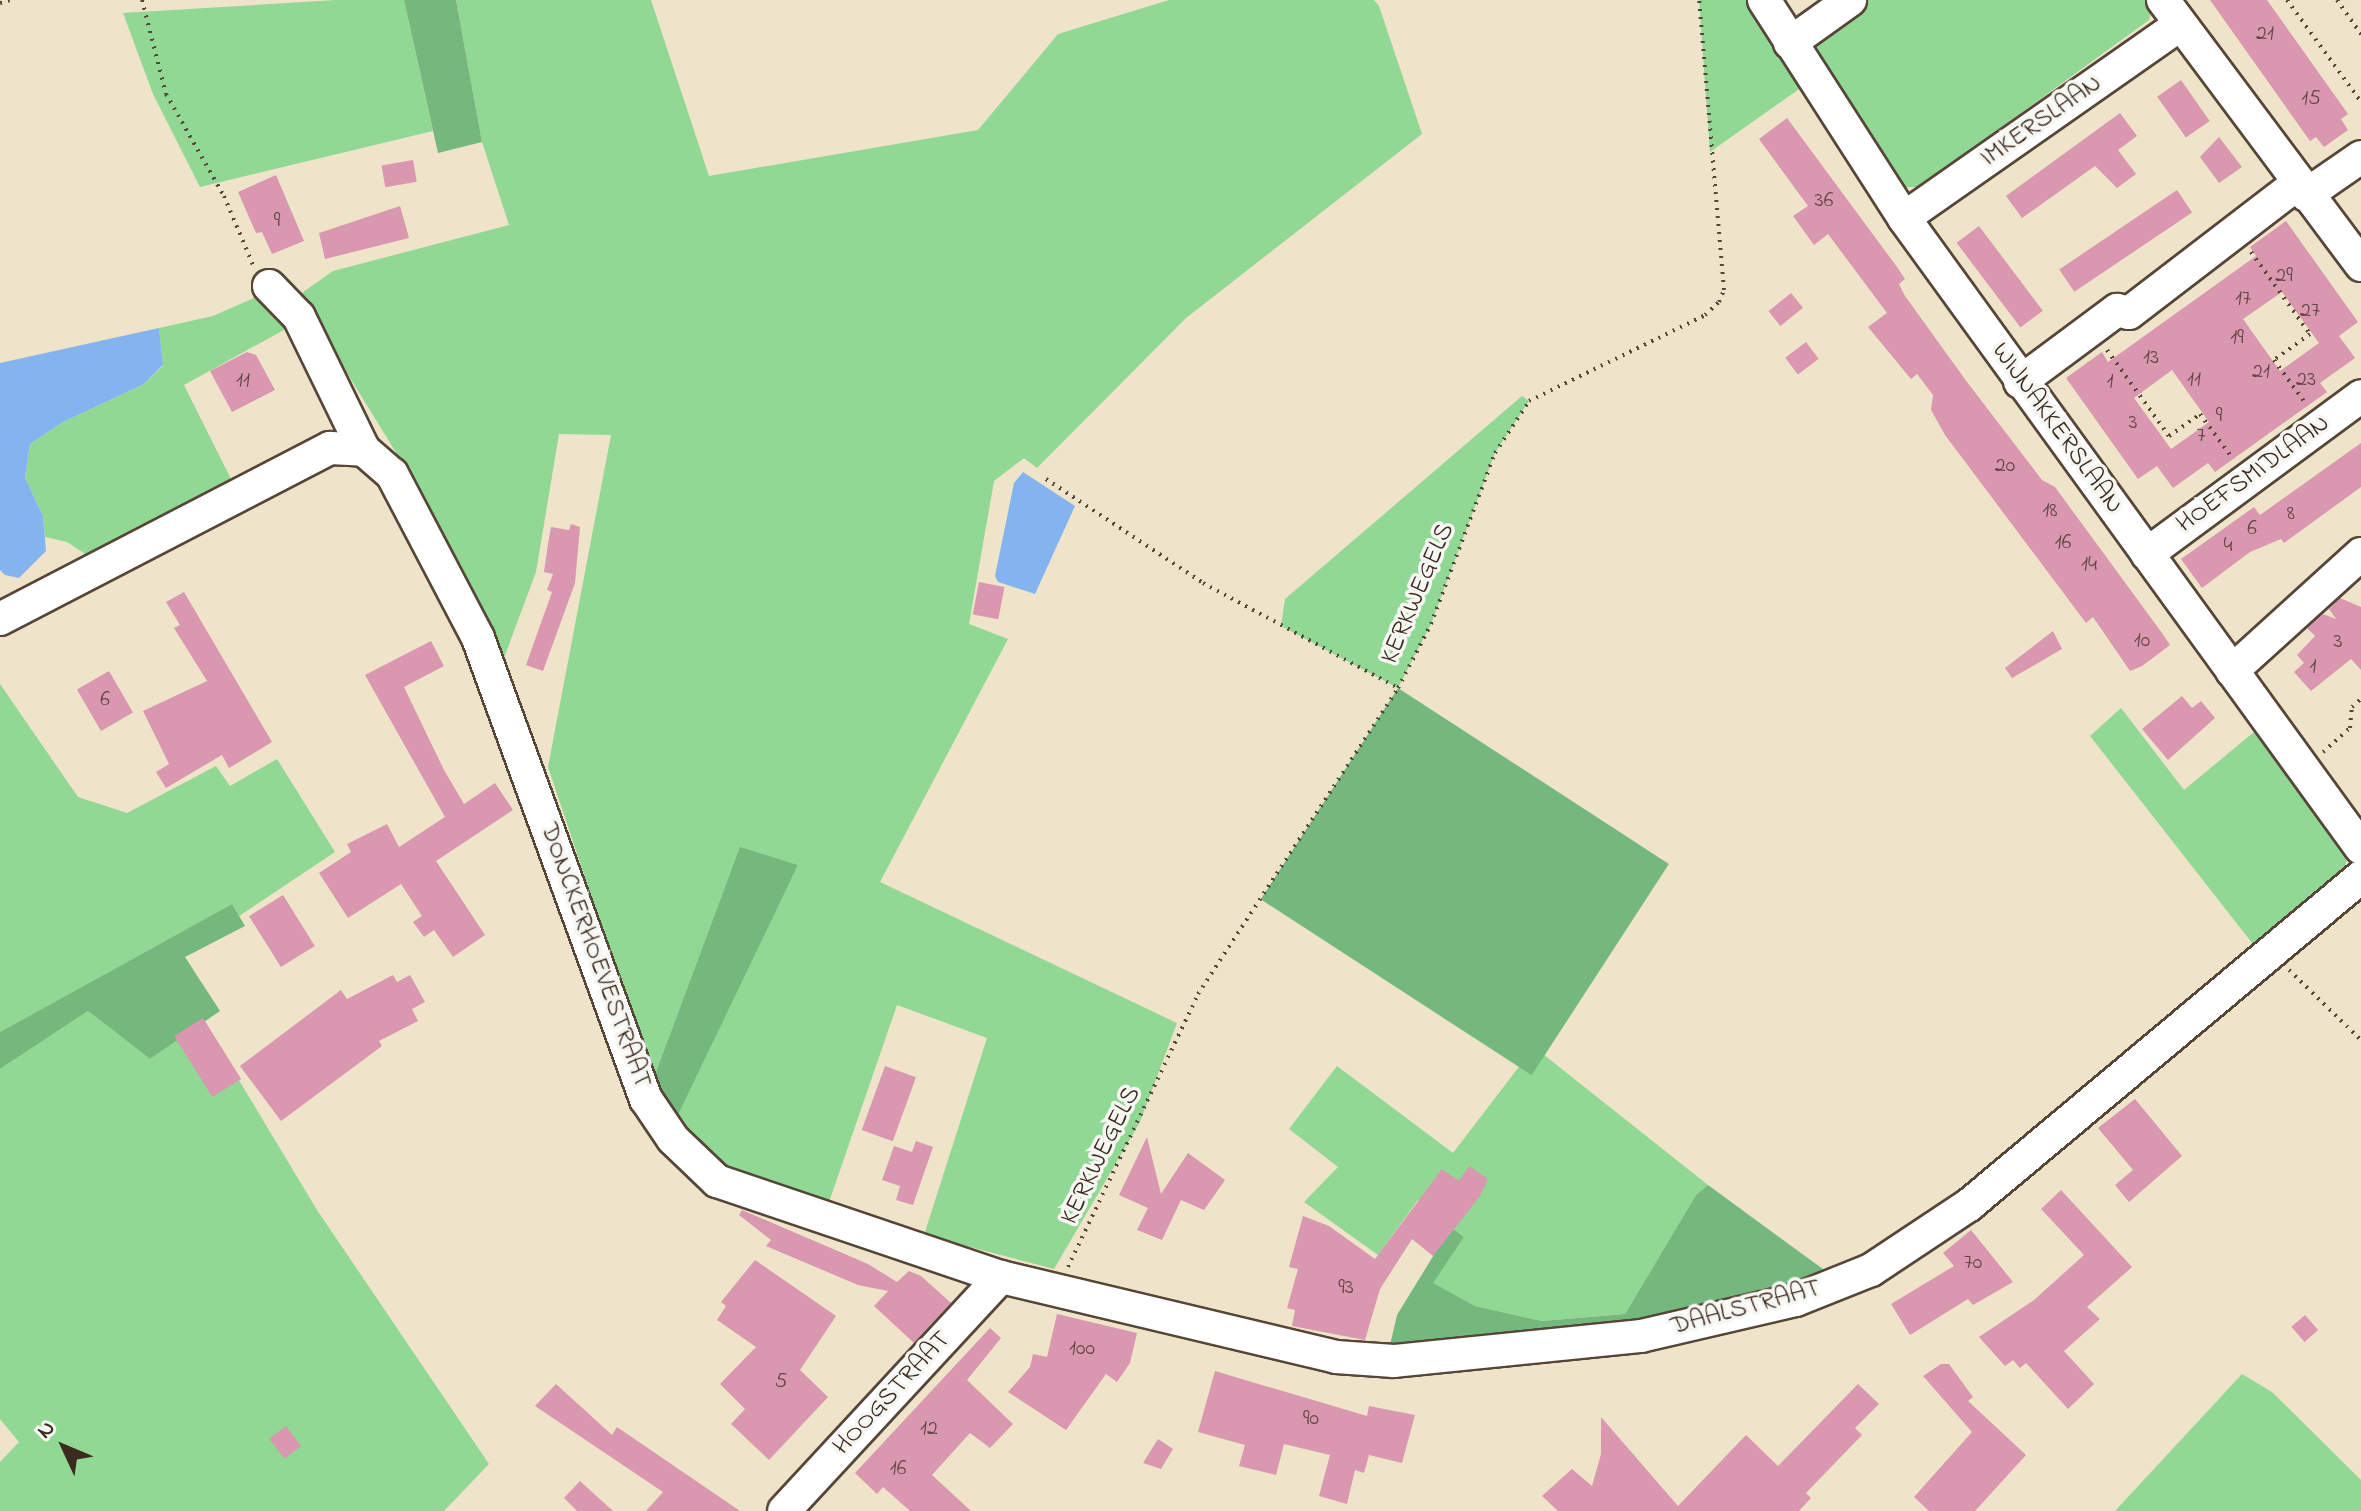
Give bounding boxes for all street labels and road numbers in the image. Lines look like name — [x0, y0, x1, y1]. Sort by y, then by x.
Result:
street label: IMKERSLAAN — [1975, 69, 2109, 175]
street label: WIJNAKKERSLAAN — [1983, 337, 2129, 521]
street label: HOEFSMIDLAAN — [2171, 409, 2337, 541]
street label: KERKWEGELS — [1375, 519, 1463, 669]
street label: DONCKERHOEVESTRAAT — [532, 819, 656, 1093]
street label: KERKWEGELS — [1055, 1082, 1149, 1230]
street label: DAALSTRAAT — [1668, 1274, 1824, 1344]
street label: HOOGSTRAAT — [828, 1325, 958, 1463]

